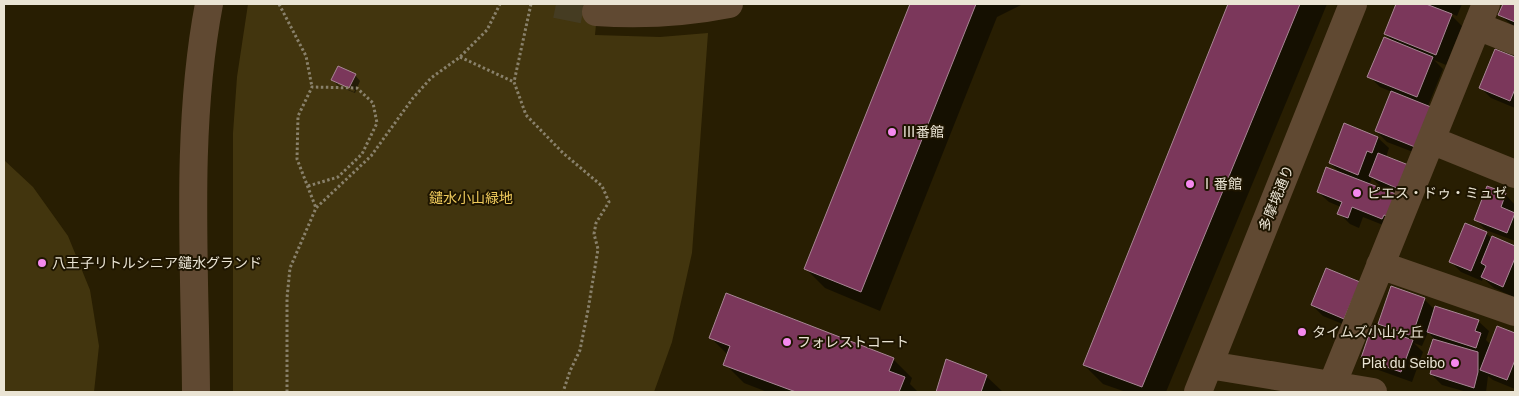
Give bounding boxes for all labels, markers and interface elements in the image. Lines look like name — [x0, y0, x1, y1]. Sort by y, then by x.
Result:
place label: Ⅲ番館 — [902, 124, 944, 140]
marker: Ⅲ番館 — [886, 126, 898, 138]
street label: 多摩境通り — [1255, 163, 1297, 233]
place label: Ⅰ番館 — [1200, 176, 1242, 192]
marker: Ⅰ番館 — [1184, 178, 1196, 190]
place label: ピエス・ドゥ・ミュゼ — [1367, 185, 1507, 201]
marker: ピエス・ドゥ・ミュゼ — [1351, 187, 1363, 199]
park label: 鑓水小山緑地 — [429, 190, 513, 206]
place label: 八王子リトルシニア鑓水グランド — [52, 255, 262, 271]
marker: 八王子リトルシニア鑓水グランド — [36, 257, 48, 269]
place label: タイムズ小山ヶ丘 — [1312, 324, 1424, 340]
marker: タイムズ小山ヶ丘 — [1296, 326, 1308, 338]
place label: フォレストコート — [797, 334, 909, 350]
marker: フォレストコート — [781, 336, 793, 348]
place label: Plat du Seibo — [1362, 355, 1445, 371]
marker: Plat du Seibo — [1449, 357, 1461, 369]

